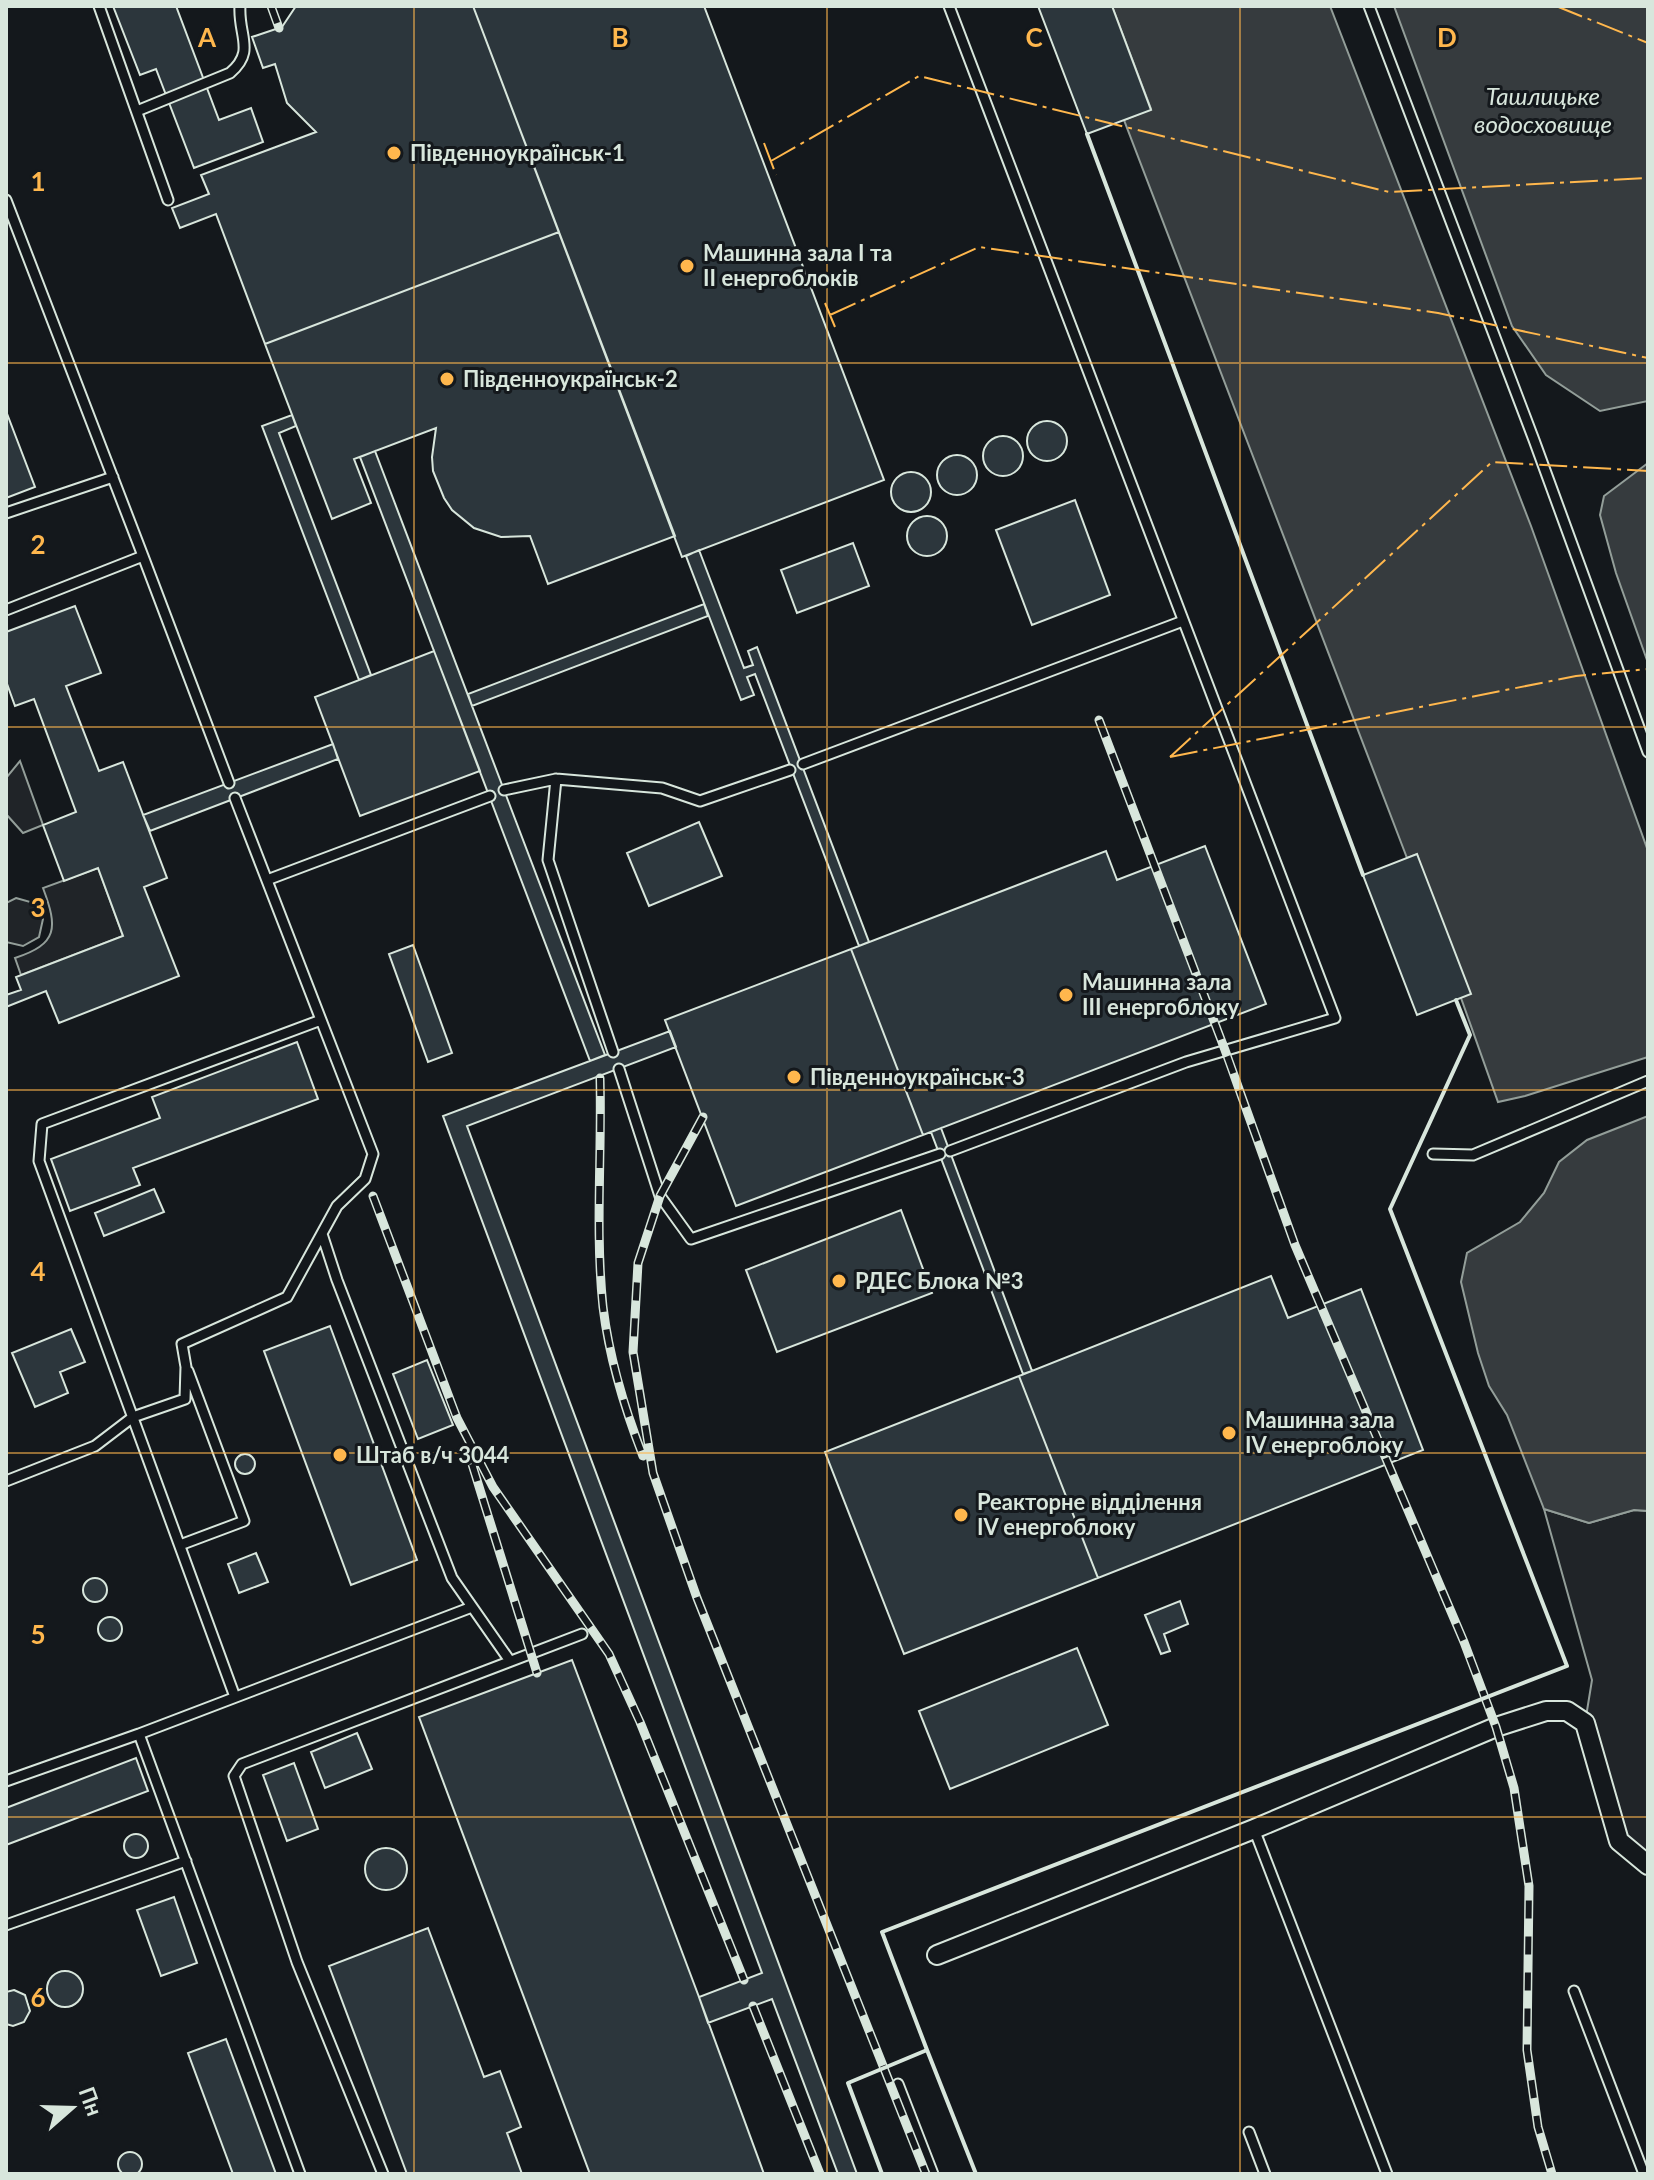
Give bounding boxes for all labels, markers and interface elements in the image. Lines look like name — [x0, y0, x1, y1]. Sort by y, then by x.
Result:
text: A — [197, 21, 217, 53]
text: B — [611, 21, 629, 53]
text: C — [1025, 21, 1043, 53]
text: D — [1437, 21, 1457, 53]
water label: Ташлицьке водосховище — [1474, 81, 1612, 138]
place label: Південноукраїнськ-1 — [410, 139, 625, 166]
marker: Південноукраїнськ-1 — [385, 144, 403, 162]
text: 1 — [30, 165, 46, 197]
place label: Машинна зала I та II енергоблоків — [703, 239, 892, 291]
marker: Машинна зала I та II енергоблоків — [678, 257, 696, 275]
place label: Південноукраїнськ-2 — [463, 365, 678, 392]
marker: Південноукраїнськ-2 — [438, 370, 456, 388]
text: 2 — [30, 528, 46, 560]
text: 3 — [30, 891, 46, 923]
place label: Машинна зала III енергоблоку — [1082, 968, 1239, 1020]
marker: Машинна зала III енергоблоку — [1057, 986, 1075, 1004]
place label: Південноукраїнськ-3 — [810, 1063, 1025, 1090]
marker: Південноукраїнськ-3 — [785, 1068, 803, 1086]
text: 4 — [30, 1255, 46, 1287]
place label: РДЕС Блока №3 — [855, 1267, 1024, 1294]
marker: РДЕС Блока №3 — [830, 1272, 848, 1290]
place label: Машинна зала IV енергоблоку — [1245, 1406, 1404, 1458]
marker: Машинна зала IV енергоблоку — [1220, 1424, 1238, 1442]
place label: Штаб в/ч 3044 — [356, 1441, 510, 1468]
marker: Штаб в/ч 3044 — [331, 1446, 349, 1464]
place label: Реакторне відділення IV енергоблоку — [977, 1488, 1202, 1540]
marker: Реакторне відділення IV енергоблоку — [952, 1506, 970, 1524]
text: 5 — [30, 1618, 46, 1650]
text: 6 — [30, 1981, 46, 2013]
north arrow — [32, 2068, 112, 2148]
text: Пн — [74, 2083, 109, 2119]

